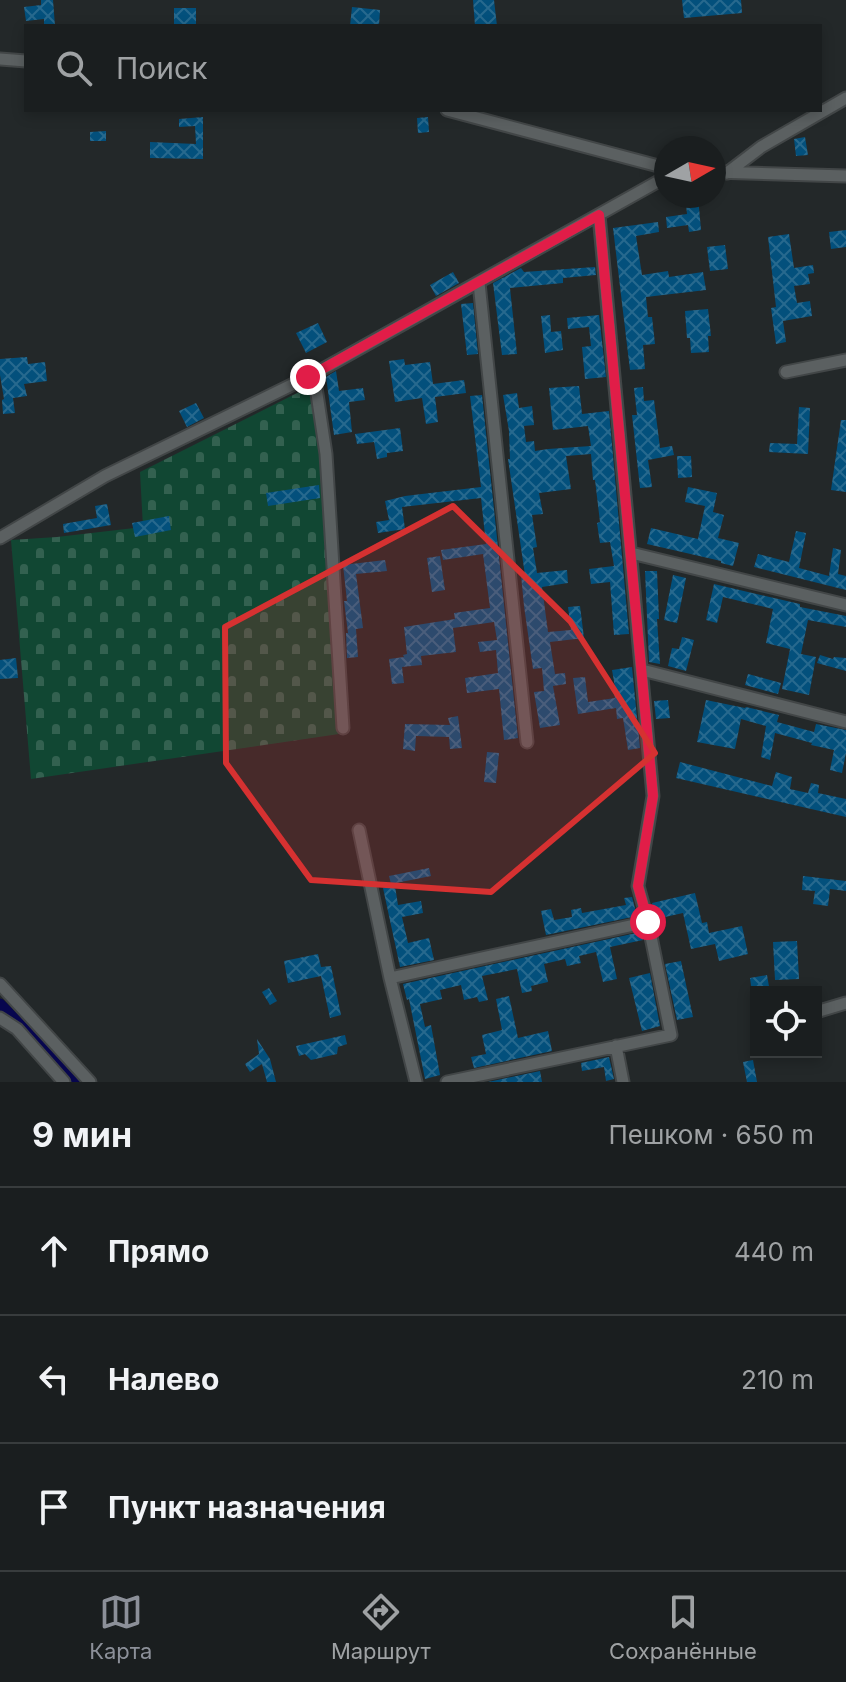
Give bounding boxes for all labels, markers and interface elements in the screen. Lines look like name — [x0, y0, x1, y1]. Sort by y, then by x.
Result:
search box — [24, 24, 822, 112]
icon: search — [52, 46, 96, 90]
text: Поиск — [116, 50, 207, 86]
north arrow — [654, 136, 726, 208]
route end — [290, 359, 326, 395]
route start — [630, 904, 666, 940]
map controls — [750, 986, 822, 1058]
button: locate — [750, 986, 822, 1058]
text: 9 мин — [32, 1114, 132, 1155]
text: Пешком · 650 m — [608, 1119, 814, 1150]
icon: ahead — [32, 1229, 76, 1273]
text: Прямо — [108, 1233, 209, 1269]
text: 440 m — [734, 1236, 814, 1267]
icon: left — [32, 1357, 76, 1401]
text: Налево — [108, 1361, 220, 1397]
text: 210 m — [741, 1364, 814, 1395]
icon: arrive — [32, 1485, 76, 1529]
text: Пункт назначения — [108, 1489, 386, 1525]
tab: Карта — [89, 1590, 152, 1664]
tab: Маршрут — [331, 1590, 431, 1664]
tab: Сохранённые — [609, 1590, 757, 1664]

